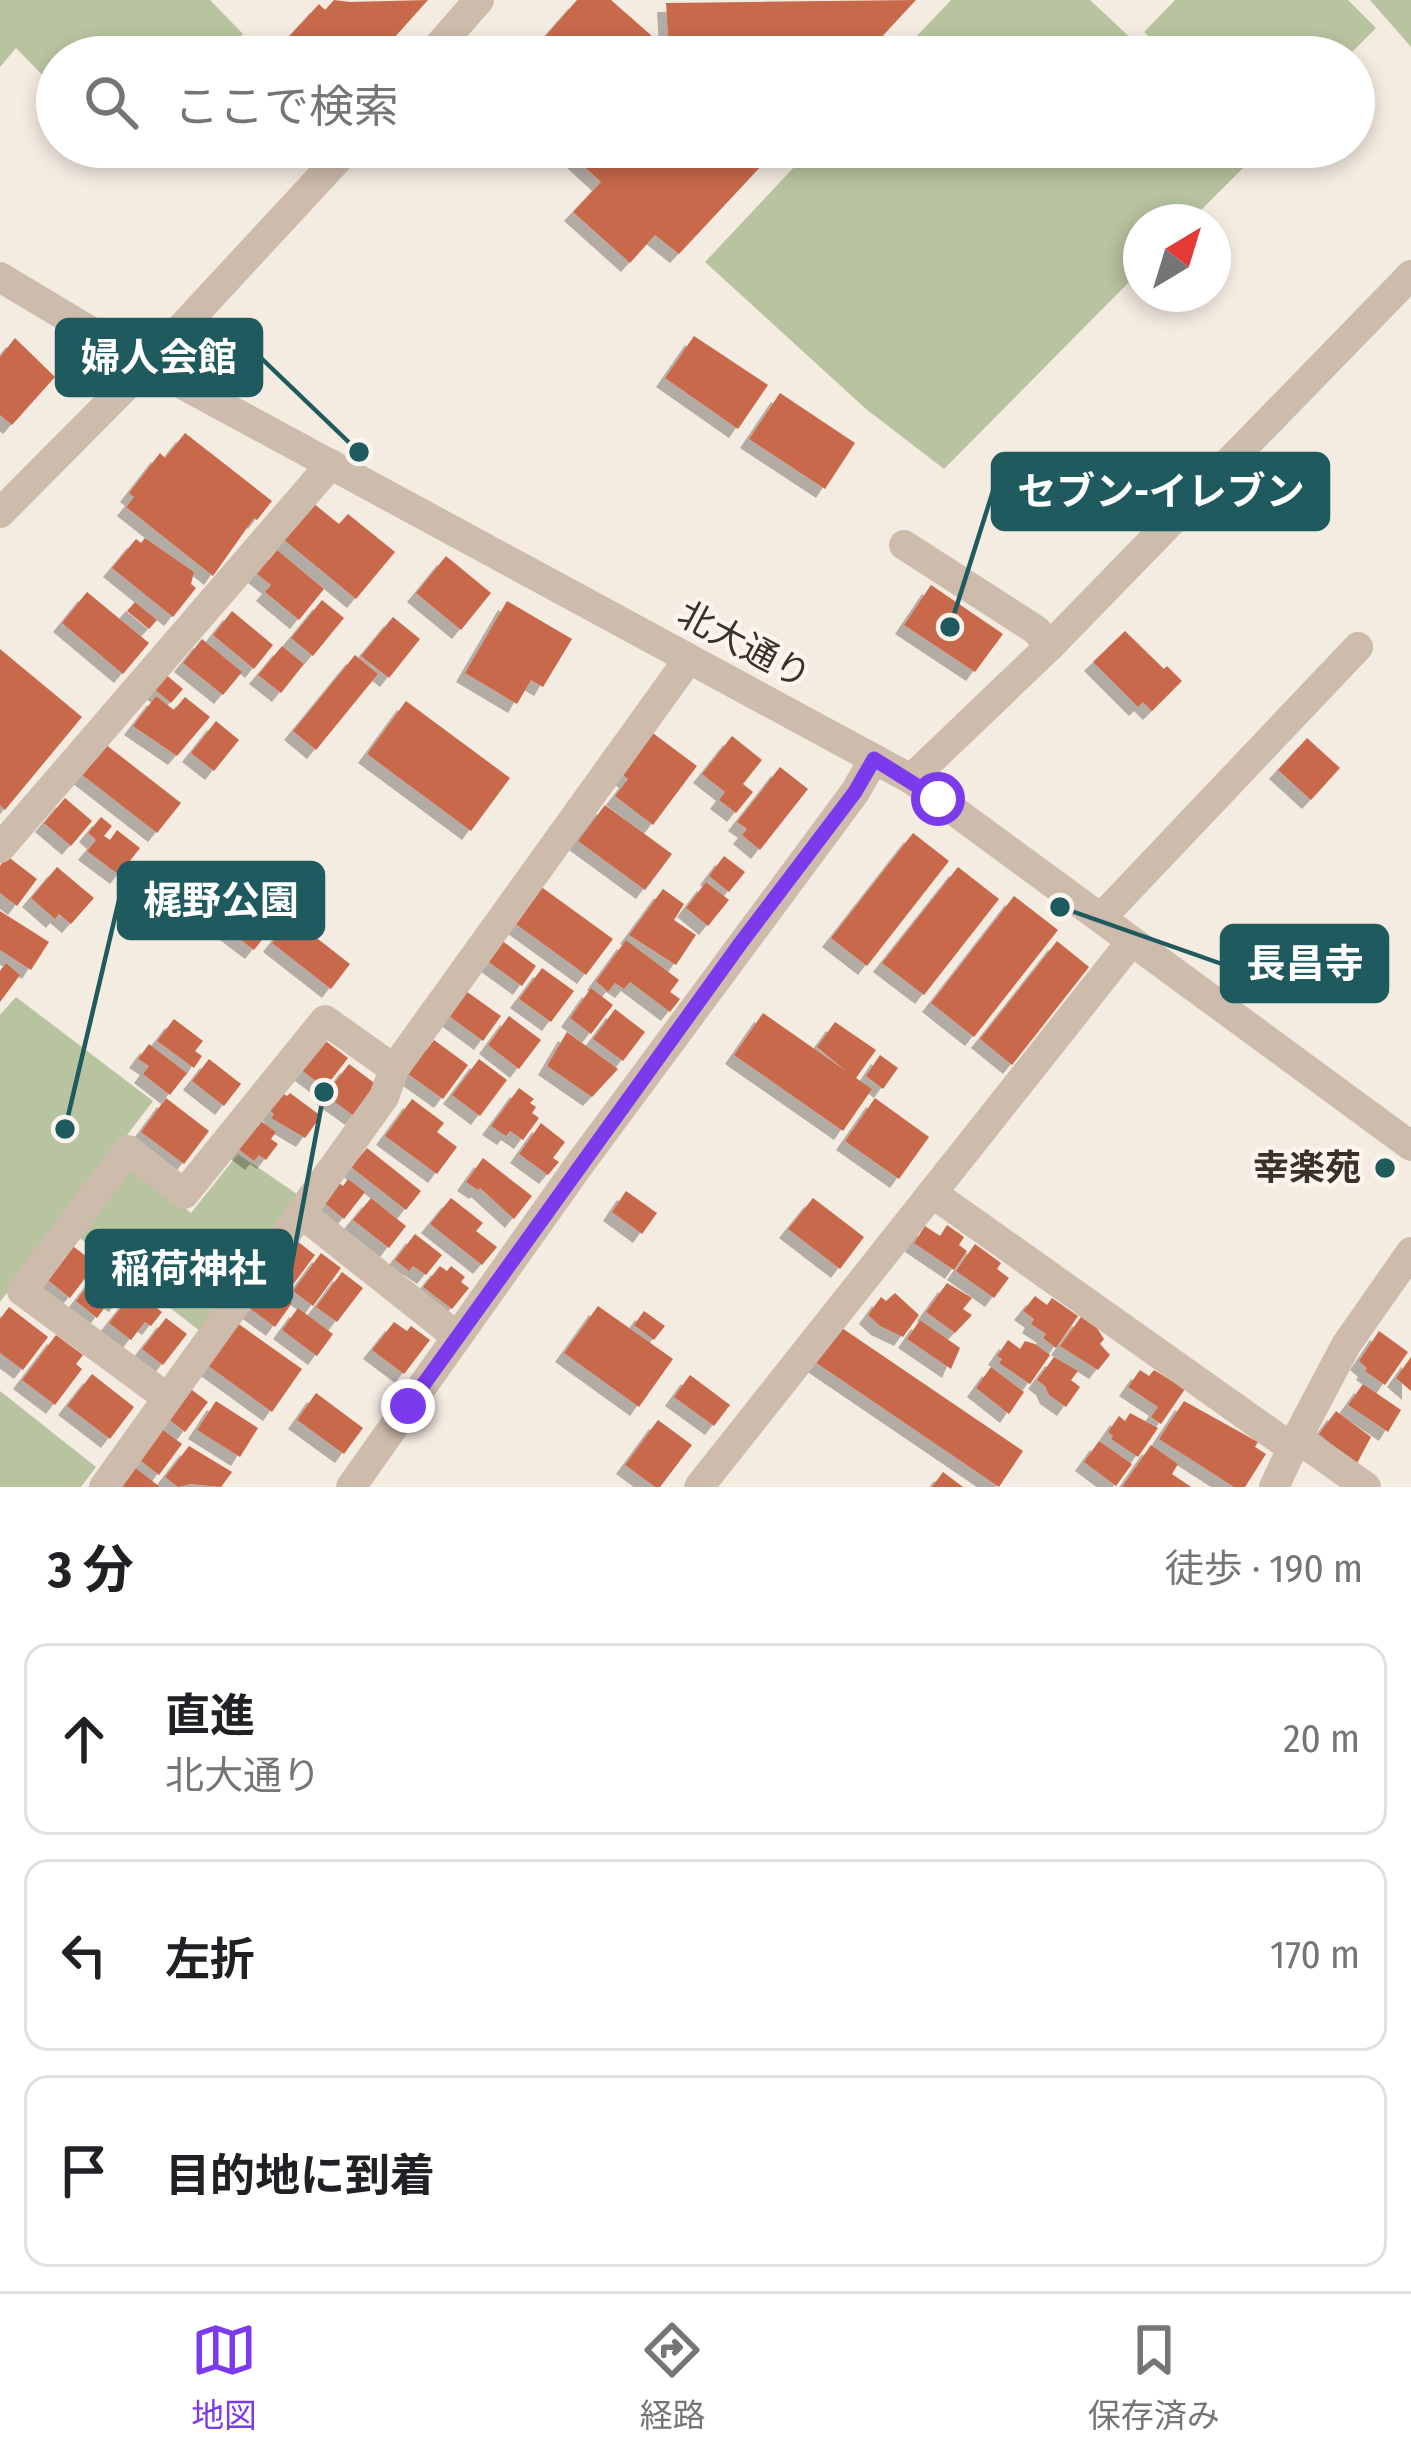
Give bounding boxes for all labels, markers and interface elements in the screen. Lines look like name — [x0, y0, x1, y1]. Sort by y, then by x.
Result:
search box — [36, 36, 1375, 168]
icon: search — [78, 69, 144, 135]
text: ここで検索 — [174, 80, 399, 134]
north arrow — [1123, 204, 1231, 312]
callout: 婦人会館 — [57, 320, 261, 395]
text: 婦人会館 — [81, 335, 237, 381]
callout: セブン-イレブン — [993, 454, 1328, 529]
text: セブン-イレブン — [1017, 469, 1305, 515]
street label: 北大通り — [670, 592, 818, 698]
route start — [911, 772, 965, 826]
callout: 梶野公園 — [119, 863, 323, 938]
text: 梶野公園 — [143, 878, 299, 924]
callout: 長昌寺 — [1222, 926, 1387, 1001]
text: 長昌寺 — [1246, 941, 1364, 987]
place label: 幸楽苑 — [1253, 1146, 1361, 1190]
marker: 幸楽苑 — [1372, 1155, 1398, 1181]
callout: 稲荷神社 — [87, 1231, 291, 1306]
text: 稲荷神社 — [111, 1246, 267, 1292]
route end — [381, 1379, 435, 1433]
text: 3 分 — [48, 1539, 134, 1601]
text: 徒歩 · 190 m — [1165, 1546, 1363, 1592]
text: 直進 — [165, 1689, 255, 1743]
icon: ahead — [51, 1706, 117, 1772]
text: 20 m — [1283, 1716, 1360, 1762]
text: 北大通り — [165, 1753, 321, 1799]
icon: left — [51, 1922, 117, 1988]
text: 170 m — [1270, 1932, 1360, 1978]
text: 左折 — [165, 1933, 255, 1987]
icon: arrive — [51, 2138, 117, 2204]
text: 目的地に到着 — [165, 2149, 435, 2203]
tab: 地図 — [191, 2317, 257, 2437]
tab: 経路 — [639, 2317, 705, 2437]
tab: 保存済み — [1088, 2317, 1220, 2437]

